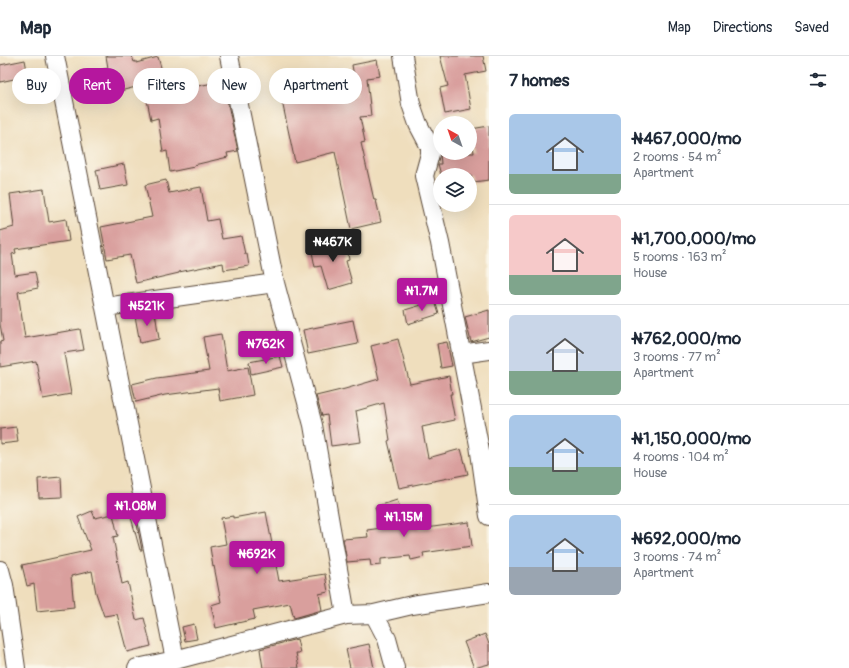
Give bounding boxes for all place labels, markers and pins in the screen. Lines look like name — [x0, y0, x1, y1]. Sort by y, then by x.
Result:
pin: ₦467K — [305, 229, 361, 263]
pin: ₦1.7M — [394, 278, 450, 312]
pin: ₦521K — [119, 293, 175, 327]
pin: ₦762K — [238, 331, 294, 365]
pin: ₦1.08M — [103, 493, 169, 527]
pin: ₦1.15M — [371, 504, 437, 538]
pin: ₦692K — [229, 541, 285, 575]

